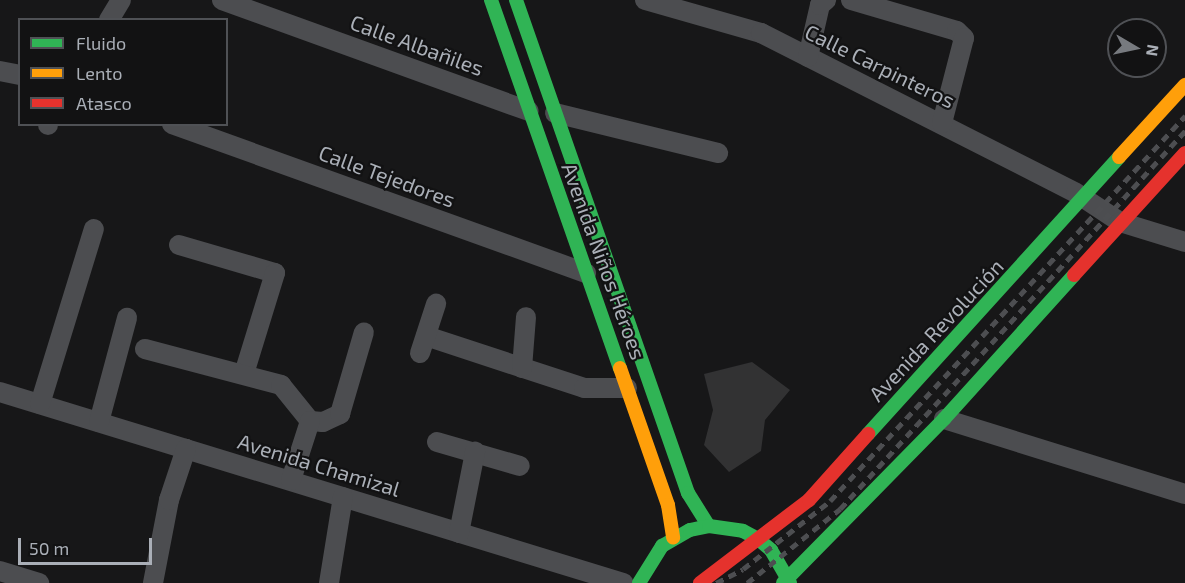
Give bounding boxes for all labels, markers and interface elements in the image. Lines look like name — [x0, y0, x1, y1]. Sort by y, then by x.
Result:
street label: Calle Albañiles — [347, 9, 487, 81]
legend — [18, 18, 228, 126]
north arrow — [1107, 18, 1167, 78]
street label: Calle Carpinteros — [801, 19, 959, 113]
text: Fluido — [76, 32, 126, 54]
text: N — [1143, 43, 1164, 58]
text: Lento — [76, 62, 122, 84]
text: Atasco — [76, 92, 132, 114]
street label: Calle Tejedores — [315, 140, 459, 212]
street label: Avenida Niños Héroes — [557, 159, 651, 363]
street label: Avenida Revolución — [864, 254, 1008, 406]
street label: Avenida Chamizal — [235, 428, 403, 502]
scale bar — [21, 526, 154, 564]
text: 50 m — [29, 537, 69, 559]

